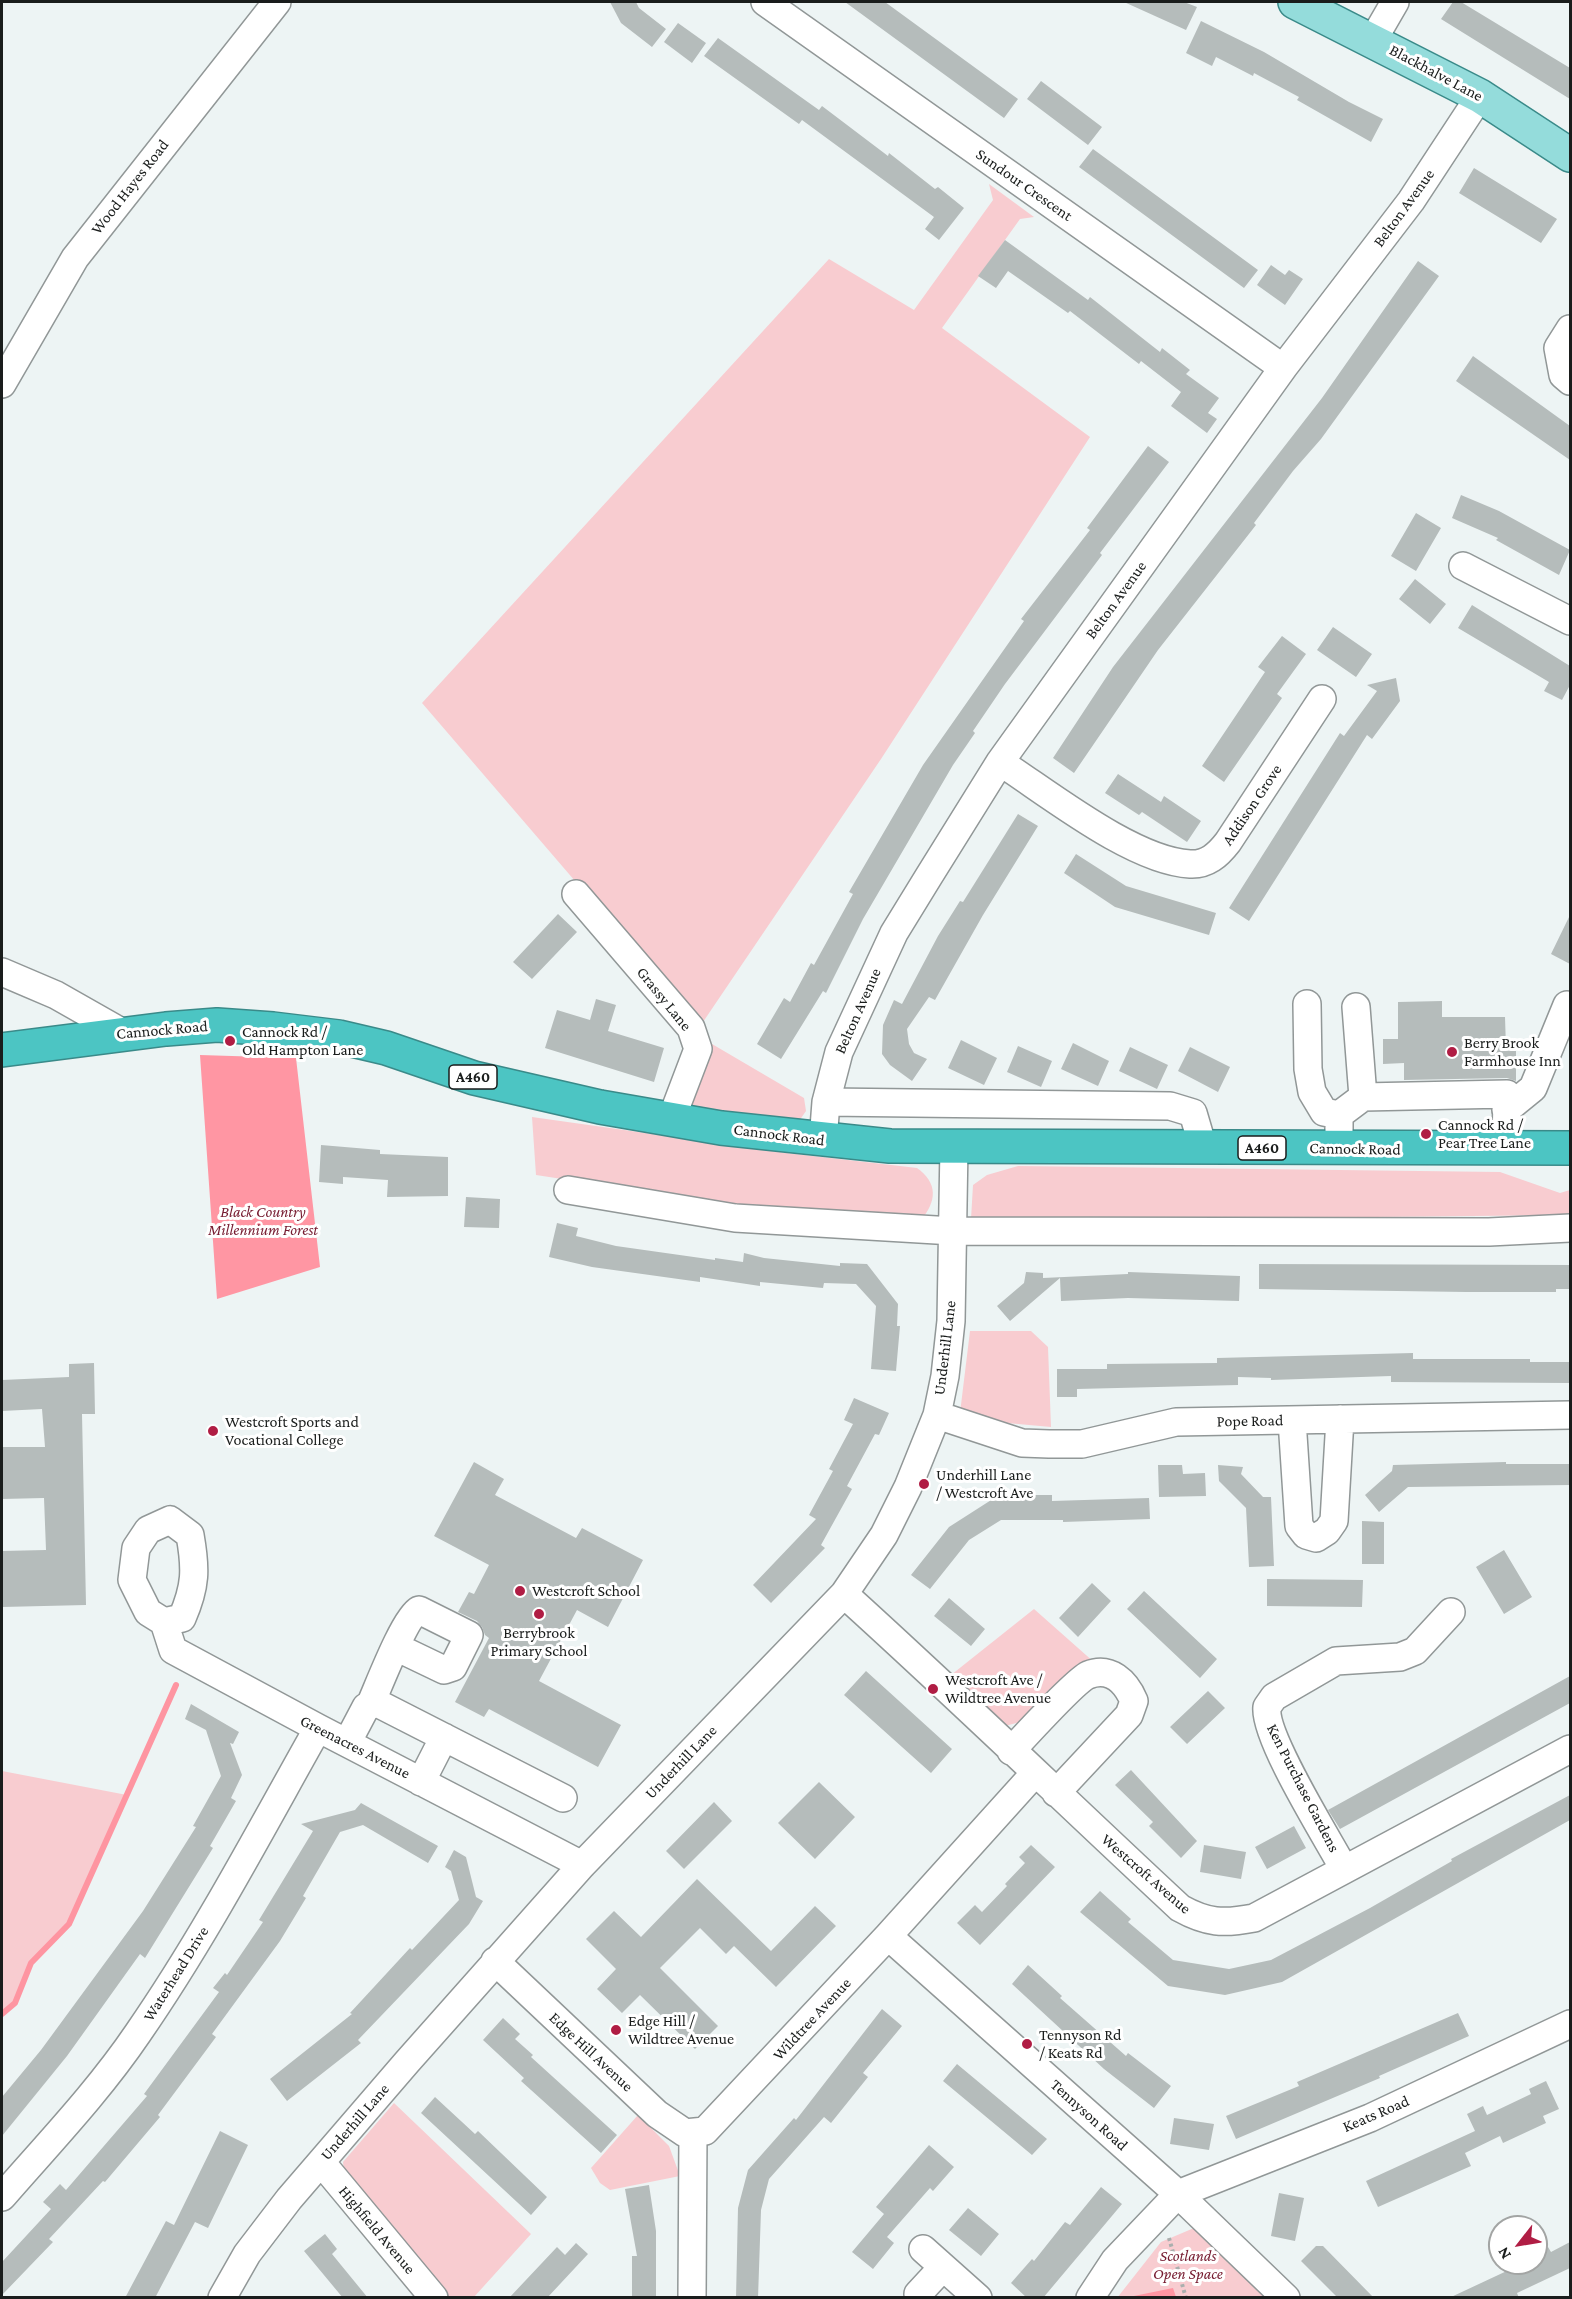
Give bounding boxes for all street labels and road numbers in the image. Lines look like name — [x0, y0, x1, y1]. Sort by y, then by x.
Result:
street label: Blackhalve Lane — [1386, 40, 1486, 106]
street label: Wood Hayes Road — [87, 136, 173, 238]
street label: Sundour Crescent — [972, 145, 1076, 225]
street label: Belton Avenue — [1369, 165, 1439, 251]
street label: Belton Avenue — [1081, 557, 1151, 643]
street label: Addison Grove — [1218, 761, 1286, 849]
street label: Grassy Lane — [632, 963, 696, 1035]
street label: Belton Avenue — [831, 965, 885, 1057]
street label: Cannock Road — [116, 1016, 208, 1044]
road number: A460 — [449, 1065, 497, 1089]
street label: Cannock Road — [732, 1120, 826, 1150]
road number: A460 — [1238, 1136, 1286, 1160]
street label: Cannock Road — [1309, 1139, 1401, 1159]
street label: Underhill Lane — [930, 1300, 960, 1396]
street label: Pope Road — [1217, 1411, 1283, 1431]
street label: Greenacres Avenue — [297, 1711, 413, 1783]
street label: Underhill Lane — [641, 1721, 721, 1803]
street label: Ken Purchase Gardens — [1262, 1721, 1344, 1855]
street label: Westcroft Avenue — [1097, 1830, 1195, 1918]
street label: Waterhead Drive — [139, 1923, 213, 2025]
street label: Wildtree Avenue — [769, 1974, 855, 2064]
street label: Edge Hill Avenue — [545, 2008, 637, 2096]
street label: Tennyson Road — [1046, 2075, 1132, 2155]
street label: Underhill Lane — [317, 2080, 393, 2164]
street label: Keats Road — [1340, 2091, 1412, 2137]
street label: Highfield Avenue — [335, 2182, 419, 2278]

